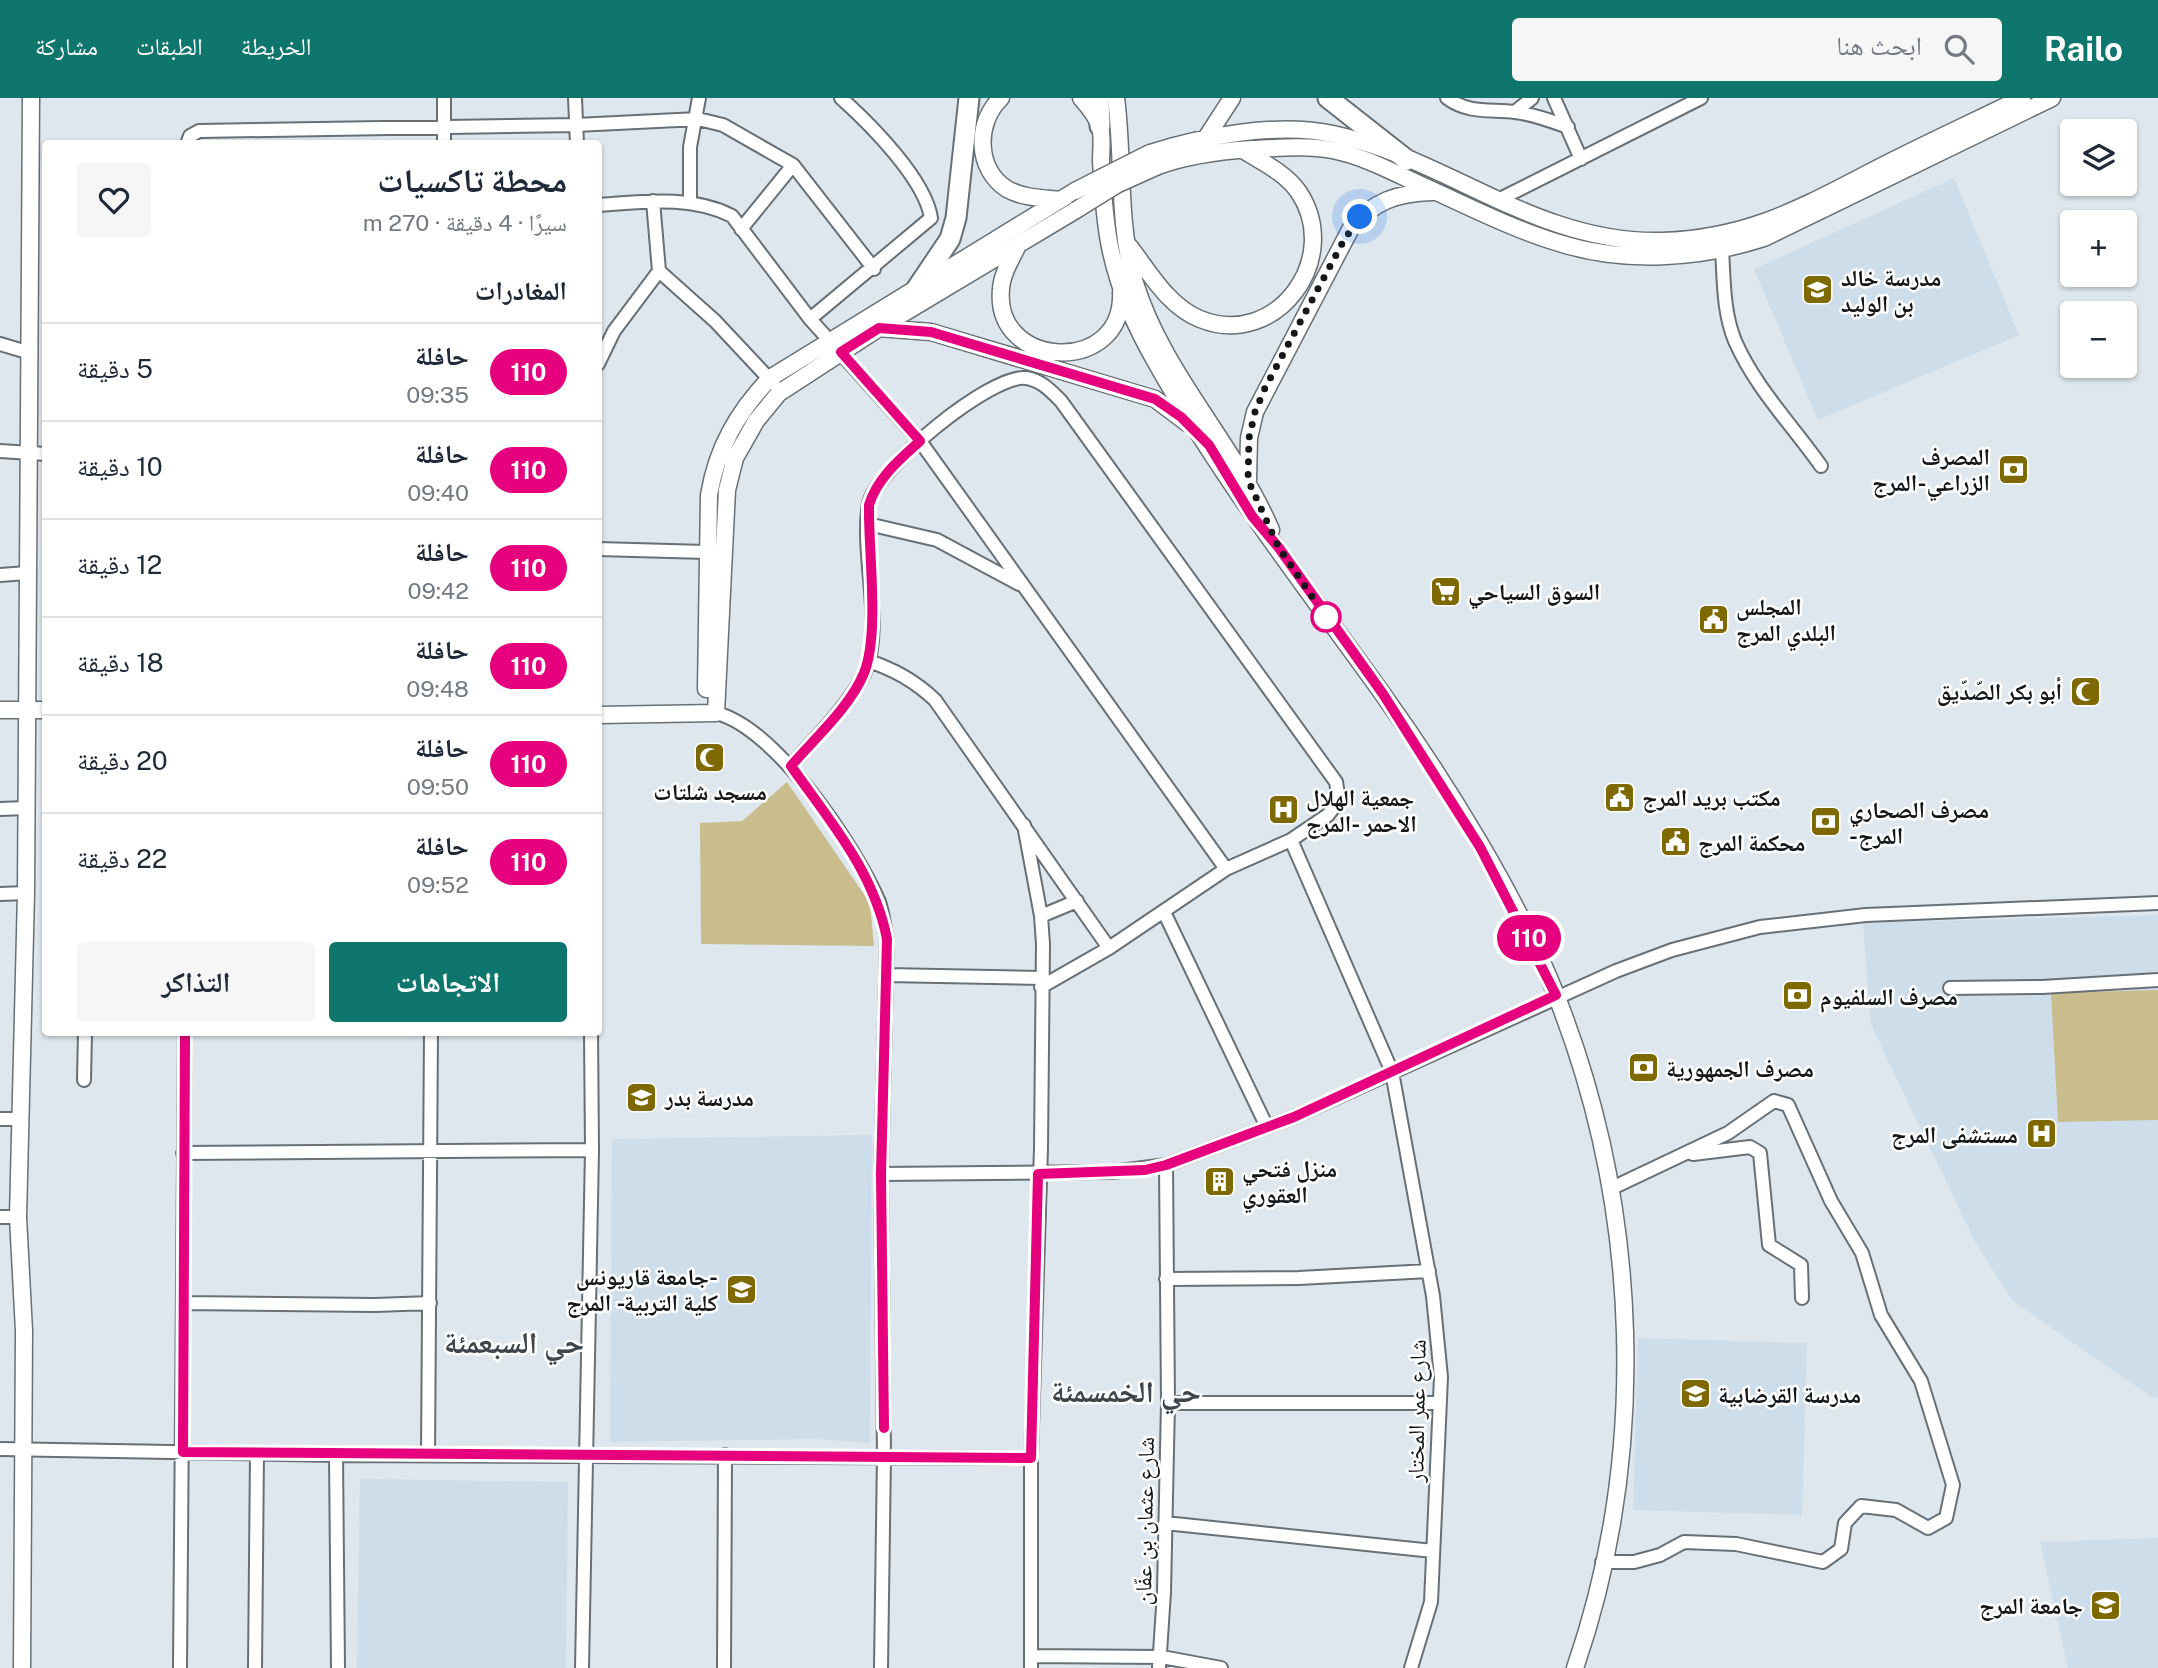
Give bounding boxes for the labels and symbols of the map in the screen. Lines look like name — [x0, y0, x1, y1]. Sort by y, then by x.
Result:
your location — [1342, 199, 1377, 234]
place label: مدرسة خالد بن الوليد — [1841, 264, 1941, 318]
school or university icon: مدرسة خالد بن الوليد — [1801, 273, 1835, 307]
place label: المصرف الزراعي-المرج — [1872, 443, 1990, 501]
bank icon: المصرف الزراعي-المرج — [1996, 452, 2030, 486]
supermarket icon: السوق السياحي — [1428, 574, 1462, 608]
place label: السوق السياحي — [1468, 578, 1600, 610]
place label: المجلس البلدي المرج — [1736, 593, 1836, 651]
unlabelled marker — [1311, 602, 1341, 632]
public building icon: المجلس البلدي المرج — [1696, 602, 1730, 636]
mosque icon: أبو بكر الصّدّيق — [2068, 674, 2102, 708]
place label: أبو بكر الصّدّيق — [1937, 676, 2062, 706]
mosque icon: مسجد شلتات — [693, 740, 727, 774]
place label: مسجد شلتات — [653, 778, 767, 805]
public building icon: مكتب بريد المرج — [1602, 780, 1636, 814]
place label: جمعية الهلال الاحمر -المرج — [1306, 784, 1417, 839]
place label: مكتب بريد المرج — [1642, 784, 1781, 813]
hospital icon: جمعية الهلال الاحمر -المرج — [1266, 793, 1300, 827]
place label: مصرف الصحاري -المرج — [1849, 796, 1989, 851]
bank icon: مصرف الصحاري -المرج — [1809, 805, 1843, 839]
public building icon: محكمة المرج — [1658, 825, 1692, 859]
place label: محكمة المرج — [1698, 829, 1805, 858]
line badge: 110 — [1489, 915, 1569, 961]
bank icon: مصرف السلفيوم — [1780, 979, 1814, 1013]
place label: مصرف السلفيوم — [1820, 983, 1958, 1013]
bank icon: مصرف الجمهورية — [1626, 1051, 1660, 1085]
place label: مصرف الجمهورية — [1666, 1055, 1814, 1082]
school or university icon: مدرسة بدر — [625, 1080, 659, 1114]
place label: مدرسة بدر — [664, 1084, 754, 1111]
hospital icon: مستشفى المرج — [2024, 1117, 2058, 1151]
place label: مستشفى المرج — [1891, 1121, 2018, 1150]
place label: منزل فتحي العقوري — [1242, 1155, 1337, 1213]
building icon: منزل فتحي العقوري — [1202, 1164, 1236, 1198]
place label: جامعة قاريونس- كلية التربية- المرج — [566, 1263, 718, 1318]
school or university icon: جامعة قاريونس- كلية التربية- المرج — [724, 1272, 758, 1306]
district label: حي السبعمئة — [444, 1324, 584, 1366]
street label: شارع عمر المختار — [1401, 1339, 1433, 1484]
district label: حي الخمسمئة — [1051, 1373, 1201, 1415]
school or university icon: مدرسة القرضابية — [1678, 1377, 1712, 1411]
place label: مدرسة القرضابية — [1718, 1381, 1861, 1408]
street label: شارع عثمان بن عفّان — [1129, 1436, 1161, 1606]
school or university icon: جامعة المرج — [2089, 1588, 2123, 1622]
place label: جامعة المرج — [1979, 1592, 2083, 1621]

